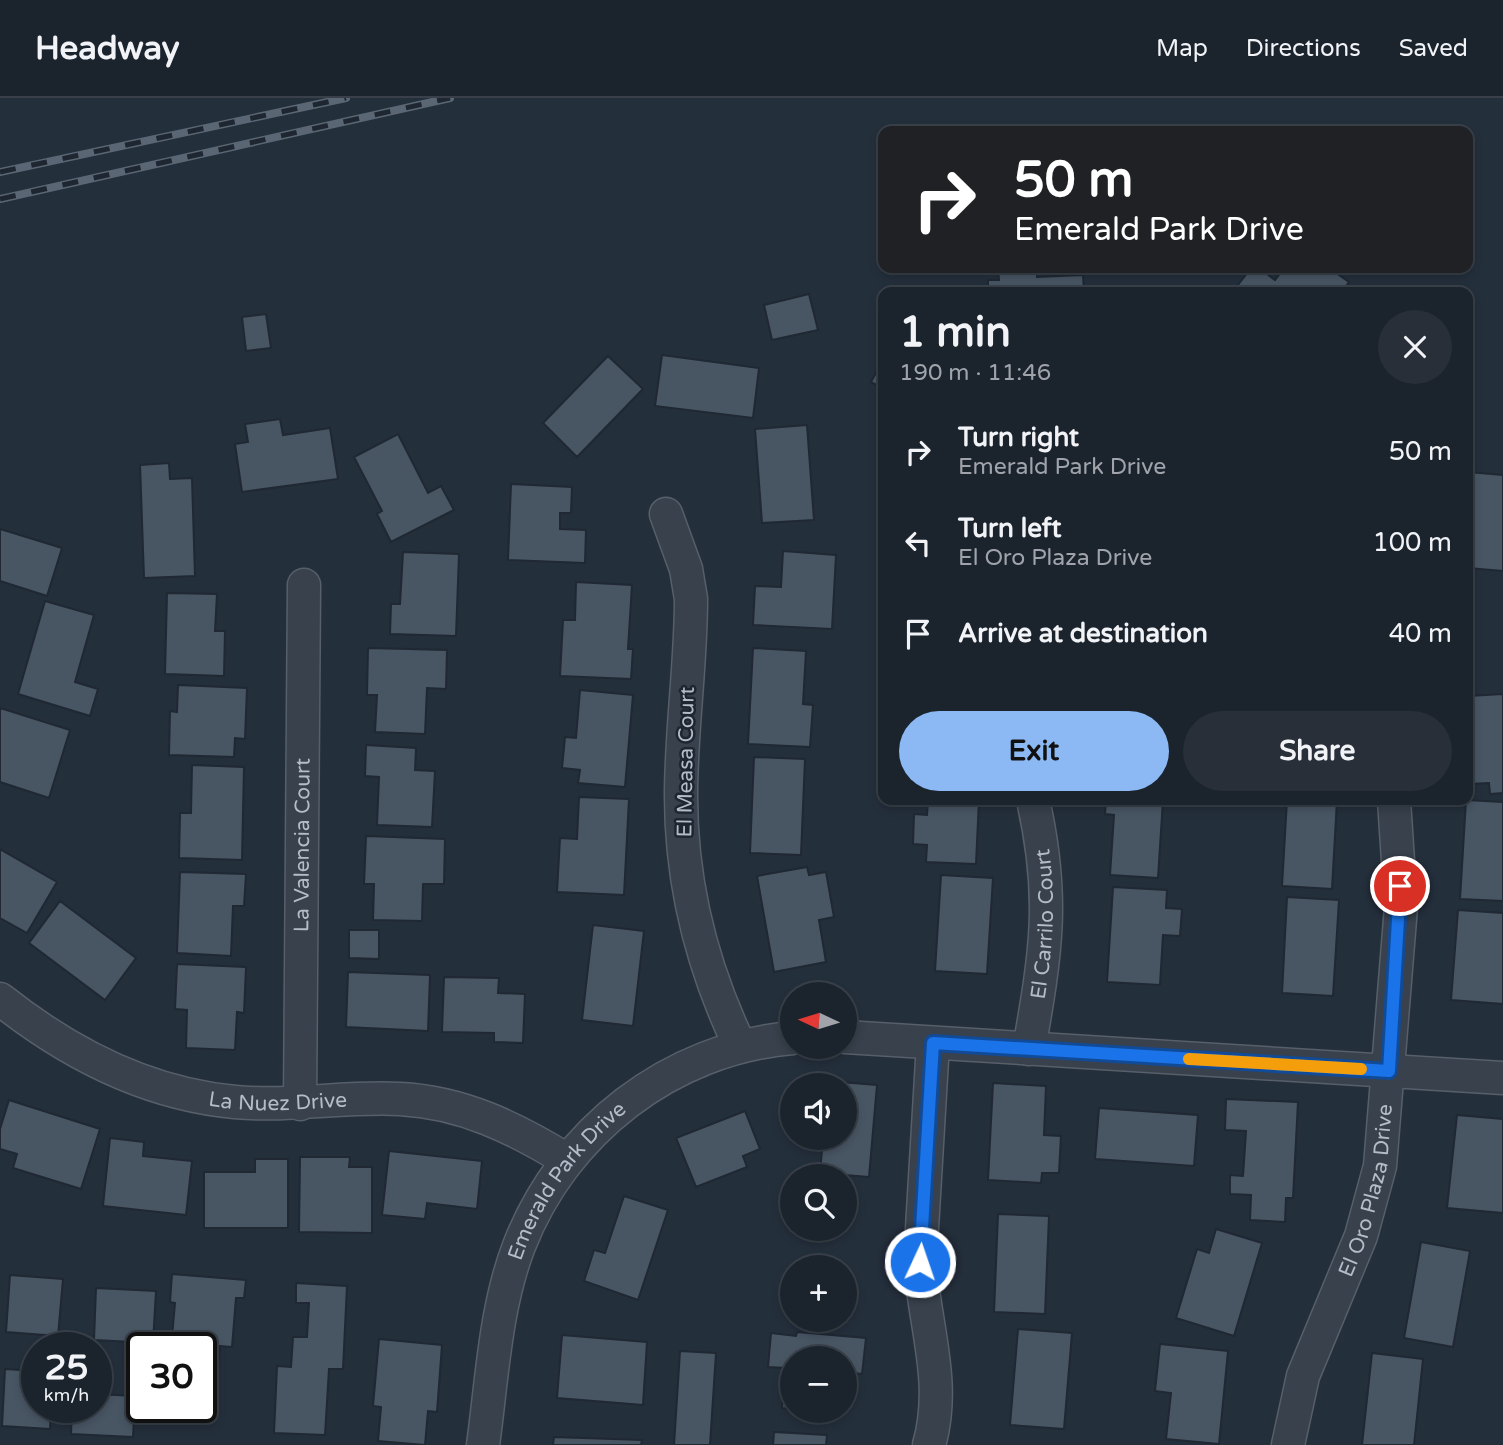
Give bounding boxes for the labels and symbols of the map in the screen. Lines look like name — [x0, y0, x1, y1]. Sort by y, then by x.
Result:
street label: El Measa Court — [672, 686, 700, 838]
street label: La Valencia Court — [289, 758, 315, 932]
street label: El Carrilo Court — [1025, 847, 1059, 1001]
pin — [1370, 856, 1430, 916]
north arrow — [780, 982, 858, 1059]
street label: La Nuez Drive — [207, 1086, 348, 1116]
street label: Emerald Park Drive — [502, 1096, 631, 1263]
street label: El Oro Plaza Drive — [1333, 1103, 1397, 1280]
position arrow — [883, 1225, 957, 1299]
speed limit sign: 30 — [126, 1332, 217, 1423]

